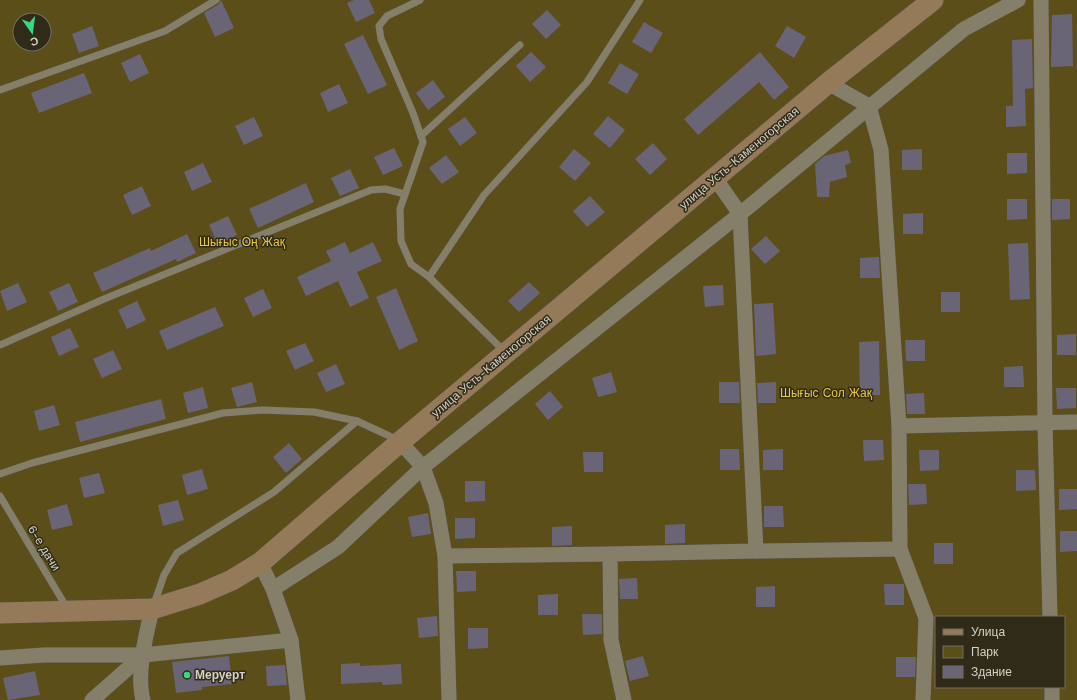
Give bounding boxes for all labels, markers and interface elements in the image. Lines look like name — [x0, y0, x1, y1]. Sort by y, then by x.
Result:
north arrow — [12, 12, 52, 52]
text: С — [29, 34, 40, 48]
street label: улица Усть-Каменогорская — [676, 104, 802, 212]
park label: Шығыс Оң Жақ — [199, 235, 286, 249]
street label: улица Усть-Каменогорская — [428, 312, 554, 420]
park label: Шығыс Сол Жақ — [780, 386, 873, 400]
street label: 6-е дачи — [25, 523, 63, 573]
legend — [935, 616, 1065, 688]
text: Улица — [971, 625, 1005, 639]
text: Парк — [971, 645, 999, 659]
text: Здание — [971, 665, 1012, 679]
place label: Меруерт — [195, 668, 245, 682]
marker: Меруерт — [182, 670, 192, 680]

